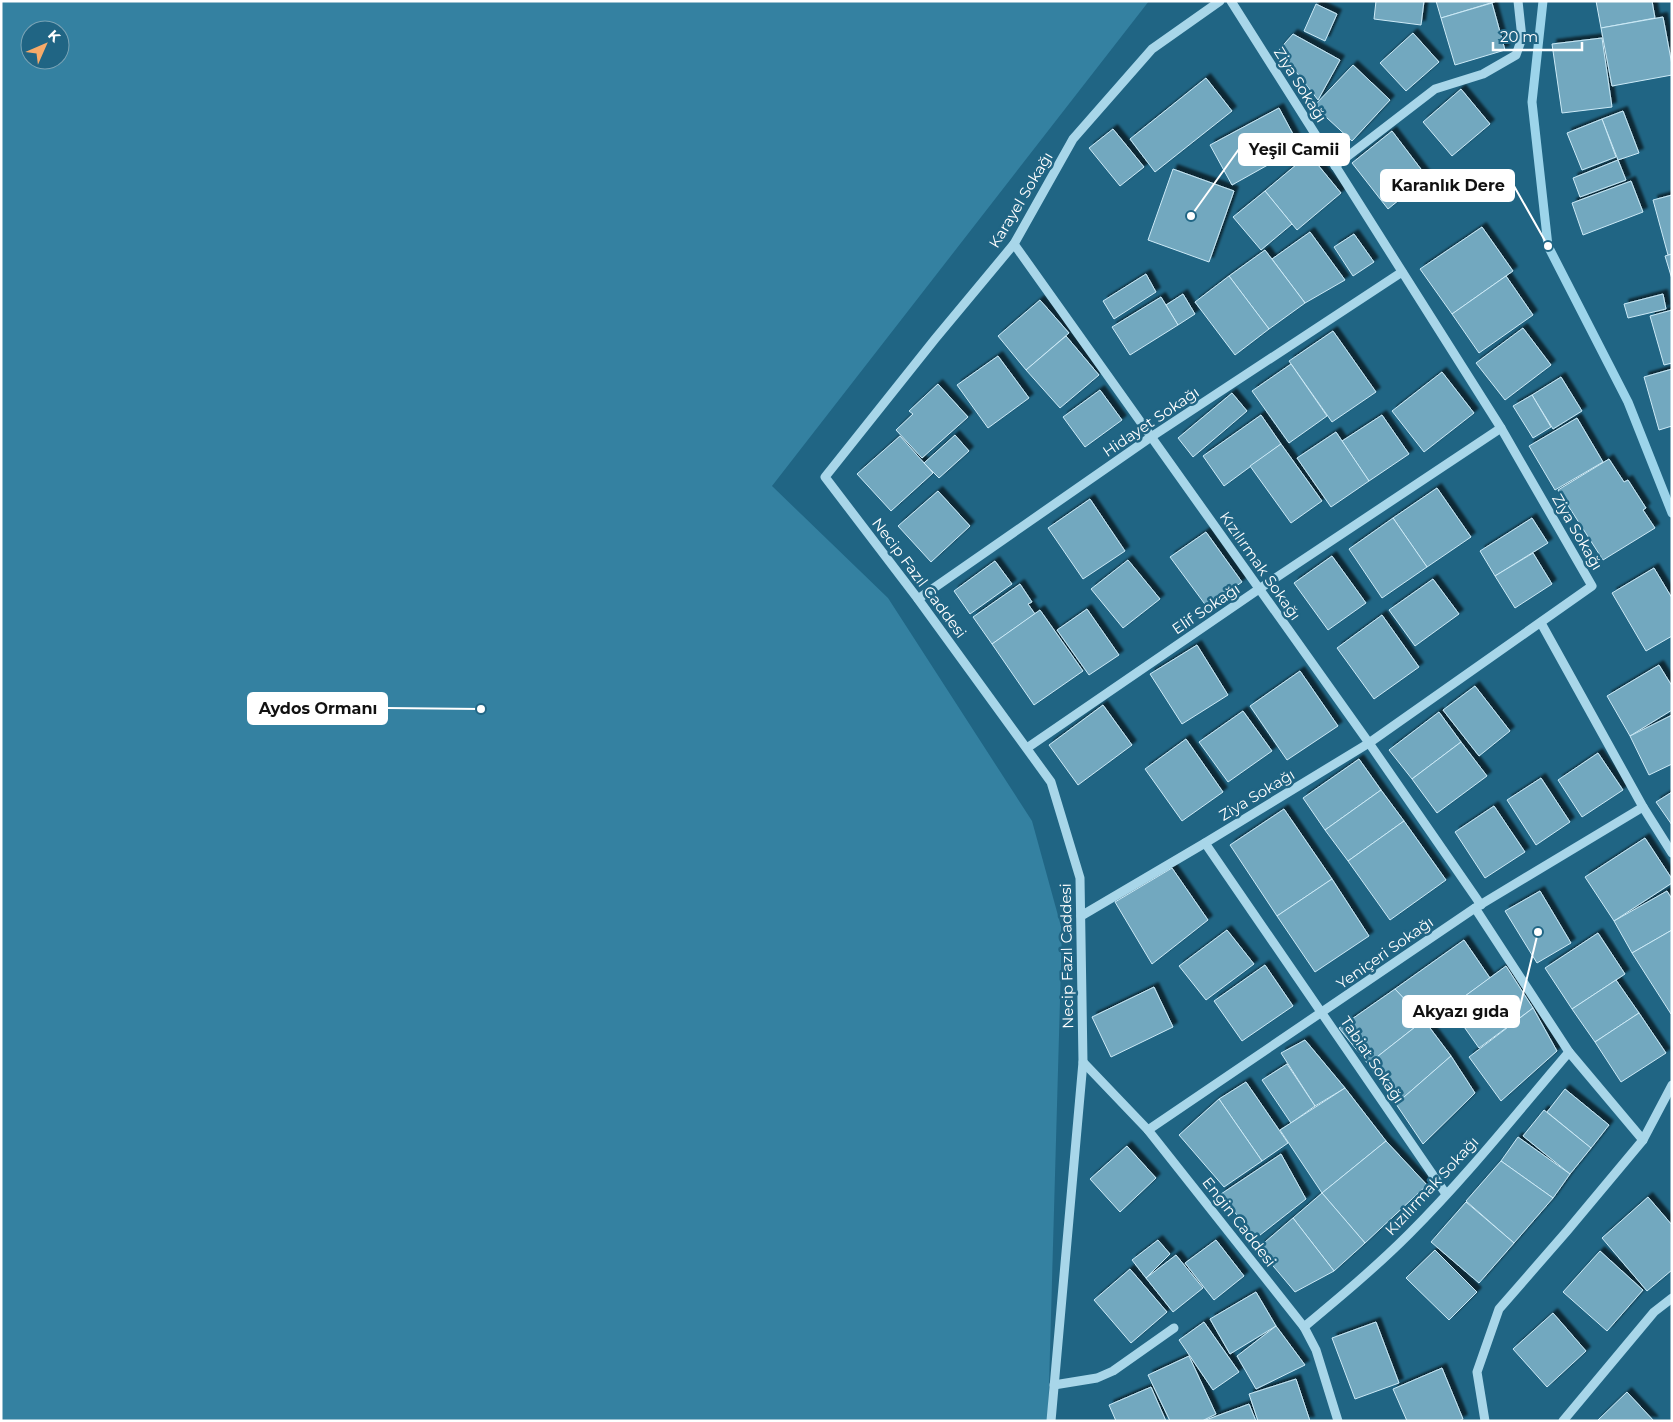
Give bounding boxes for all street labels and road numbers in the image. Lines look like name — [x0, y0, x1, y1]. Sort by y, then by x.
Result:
street label: Ziya Sokağı — [1270, 44, 1331, 126]
street label: Karayel Sokağı — [984, 148, 1057, 251]
street label: Hidayet Sokağı — [1099, 382, 1203, 461]
street label: Ziya Sokağı — [1548, 490, 1607, 573]
street label: Kızılırmak Sokağı — [1216, 508, 1305, 624]
street label: Necip Fazıl Caddesi — [868, 514, 971, 642]
street label: Elif Sokağı — [1168, 579, 1243, 638]
street label: Ziya Sokağı — [1215, 765, 1298, 825]
street label: Necip Fazıl Caddesi — [1056, 883, 1077, 1029]
street label: Yeniçeri Sokağı — [1333, 912, 1437, 993]
street label: Tabiat Sokağı — [1336, 1013, 1408, 1107]
street label: Kızılırmak Sokağı — [1381, 1132, 1482, 1239]
street label: Engin Caddesi — [1198, 1173, 1280, 1270]

